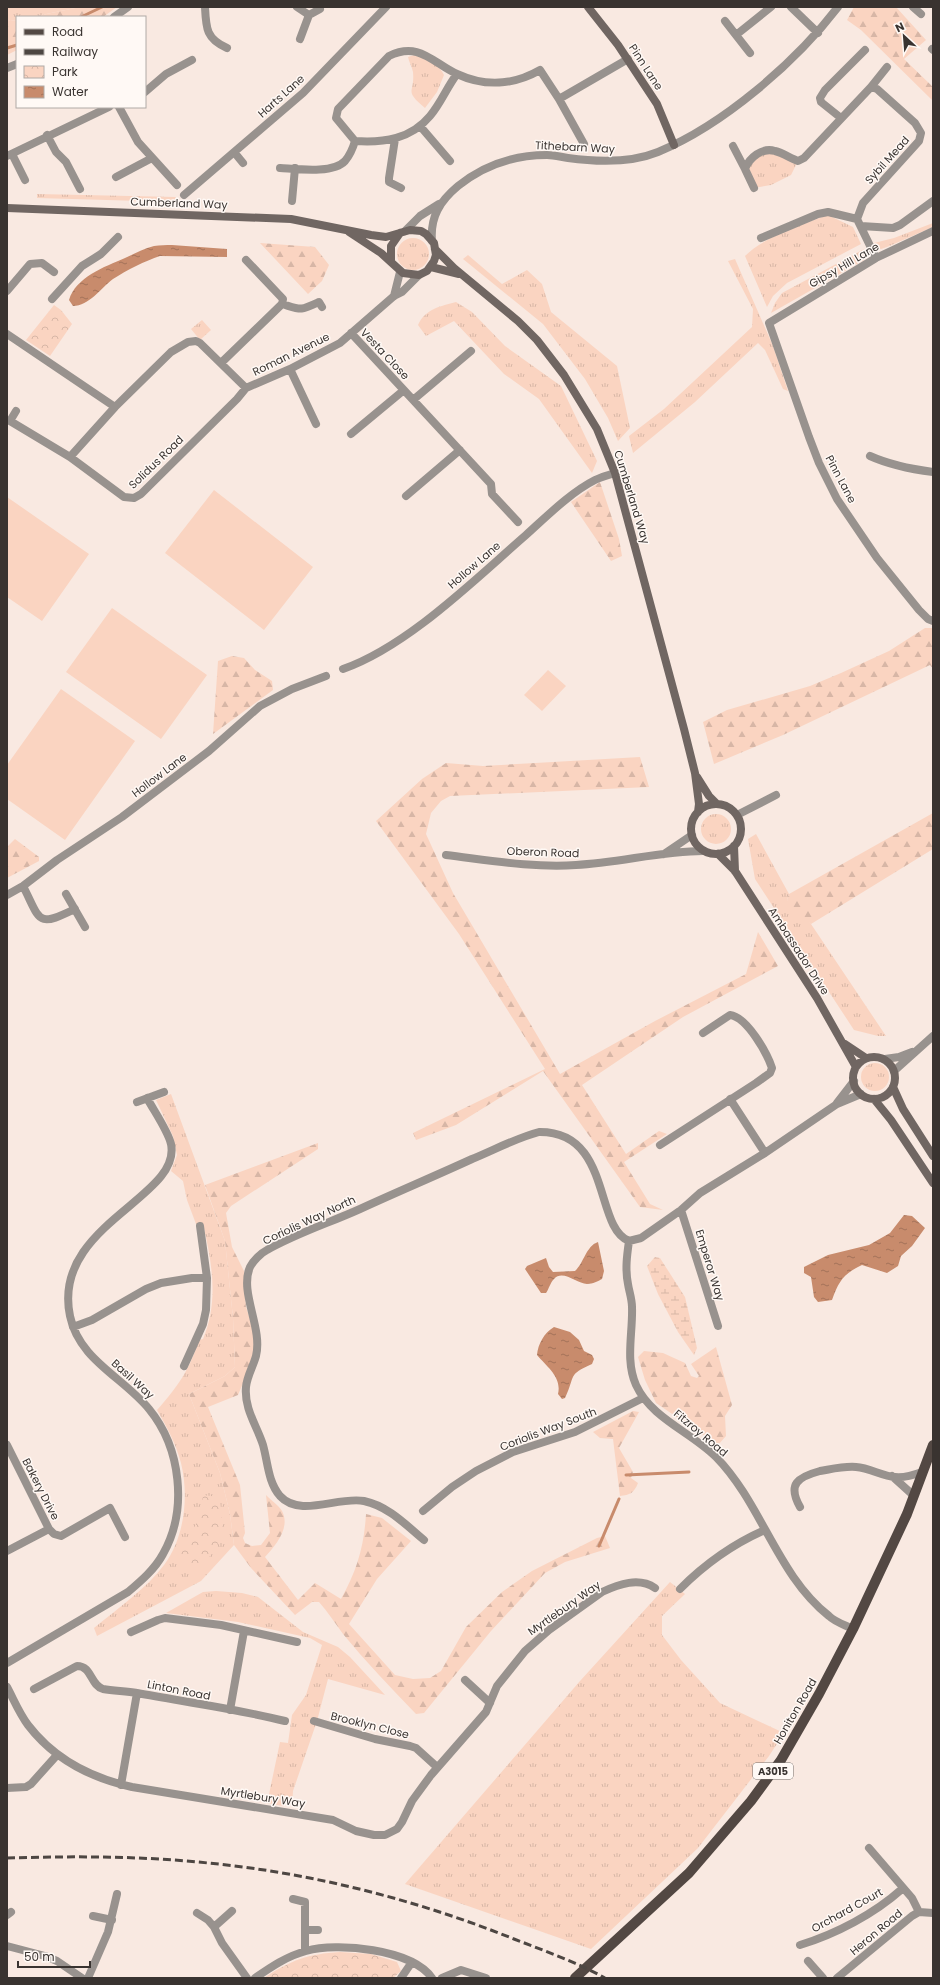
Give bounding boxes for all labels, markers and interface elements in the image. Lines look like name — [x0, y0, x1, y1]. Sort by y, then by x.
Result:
legend — [16, 16, 146, 108]
north arrow — [884, 16, 924, 56]
text: N — [892, 18, 907, 36]
text: Road — [52, 23, 83, 40]
street label: Pinn Lane — [625, 41, 667, 93]
text: Railway — [52, 43, 98, 60]
text: Park — [52, 63, 79, 80]
street label: Harts Lane — [254, 71, 308, 121]
text: Water — [52, 83, 89, 100]
street label: Sybil Mead — [861, 132, 913, 188]
street label: Tithebarn Way — [535, 137, 616, 157]
street label: Cumberland Way — [130, 193, 229, 213]
street label: Gipsy Hill Lane — [806, 238, 882, 292]
street label: Vesta Close — [357, 325, 413, 383]
street label: Roman Avenue — [250, 328, 332, 380]
street label: Solidus Road — [125, 432, 187, 492]
street label: Cumberland Way — [610, 448, 654, 547]
street label: Pinn Lane — [822, 452, 860, 506]
street label: Hollow Lane — [444, 537, 504, 592]
street label: Hollow Lane — [128, 749, 190, 801]
street label: Oberon Road — [506, 843, 580, 861]
street label: Ambassador Drive — [765, 904, 833, 998]
street label: Coriolis Way North — [260, 1191, 358, 1249]
street label: Emperor Way — [692, 1227, 729, 1303]
street label: Basil Way — [108, 1355, 159, 1403]
street label: Coriolis Way South — [497, 1403, 599, 1455]
street label: Fitzroy Road — [671, 1406, 731, 1460]
street label: Bakery Drive — [19, 1455, 64, 1523]
street label: Myrtlebury Way — [524, 1577, 604, 1639]
street label: Honiton Road — [770, 1675, 820, 1747]
street label: Linton Road — [146, 1676, 212, 1704]
street label: Brooklyn Close — [329, 1708, 411, 1743]
road number: A3015 — [753, 1763, 793, 1779]
street label: Myrtlebury Way — [220, 1782, 307, 1812]
street label: Orchard Court — [809, 1884, 885, 1936]
street label: Heron Road — [846, 1905, 906, 1959]
scale bar — [18, 1943, 90, 1969]
text: 50 m — [24, 1948, 55, 1965]

